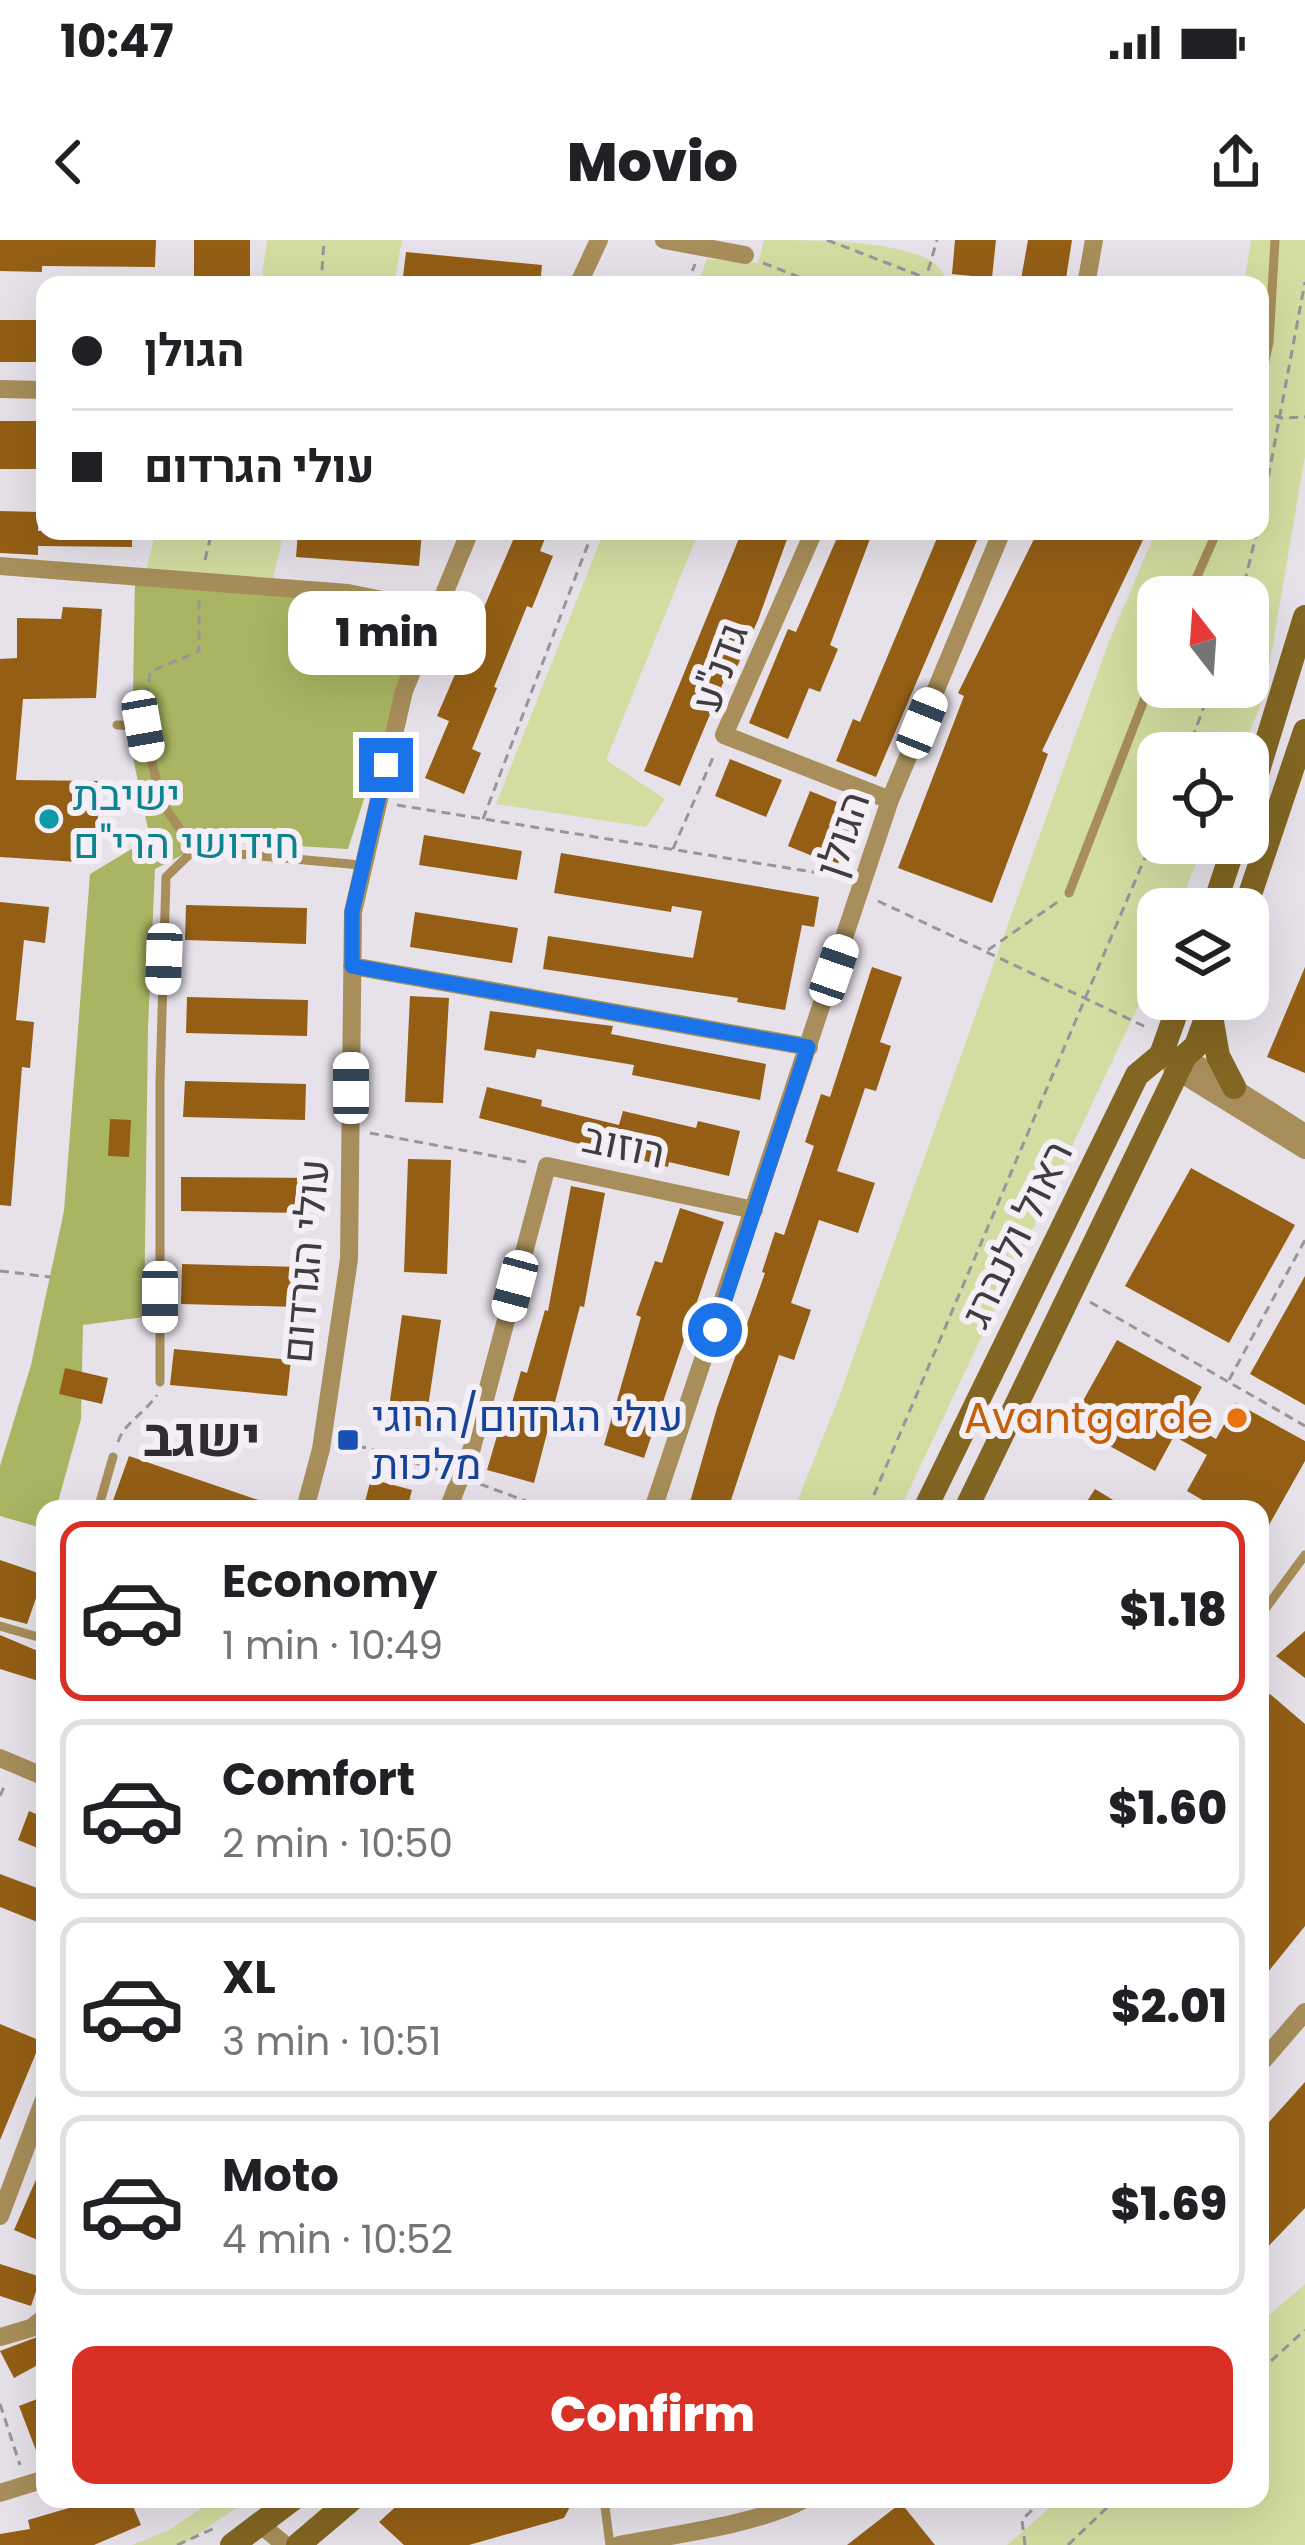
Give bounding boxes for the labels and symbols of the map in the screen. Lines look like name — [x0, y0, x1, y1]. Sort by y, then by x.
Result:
north arrow — [1137, 576, 1269, 708]
callout: 1 min — [287, 591, 485, 675]
street label: גדנ"ע — [676, 615, 763, 720]
car — [892, 683, 952, 763]
car — [119, 687, 167, 765]
route end — [359, 738, 413, 792]
place label: ישיבת חידושי הרי"ם — [73, 766, 300, 873]
street label: הגולן — [800, 783, 885, 885]
marker: ישיבת חידושי הרי"ם — [36, 806, 62, 832]
car — [145, 922, 183, 996]
car — [805, 930, 863, 1010]
car — [333, 1052, 369, 1124]
street label: רוזוב — [577, 1108, 670, 1183]
street label: ראול ולנברג — [946, 1131, 1087, 1337]
street label: עולי הגרדום — [267, 1157, 344, 1366]
car — [488, 1247, 542, 1325]
car — [142, 1261, 178, 1333]
route start — [688, 1303, 742, 1357]
place label: עולי הגרדום/הרוגי מלכות — [372, 1387, 683, 1494]
place label: Avantgarde — [964, 1389, 1213, 1448]
district label: ישגב — [143, 1399, 261, 1475]
marker: Avantgarde — [1224, 1405, 1250, 1431]
marker: עולי הגרדום/הרוגי מלכות — [335, 1427, 361, 1453]

